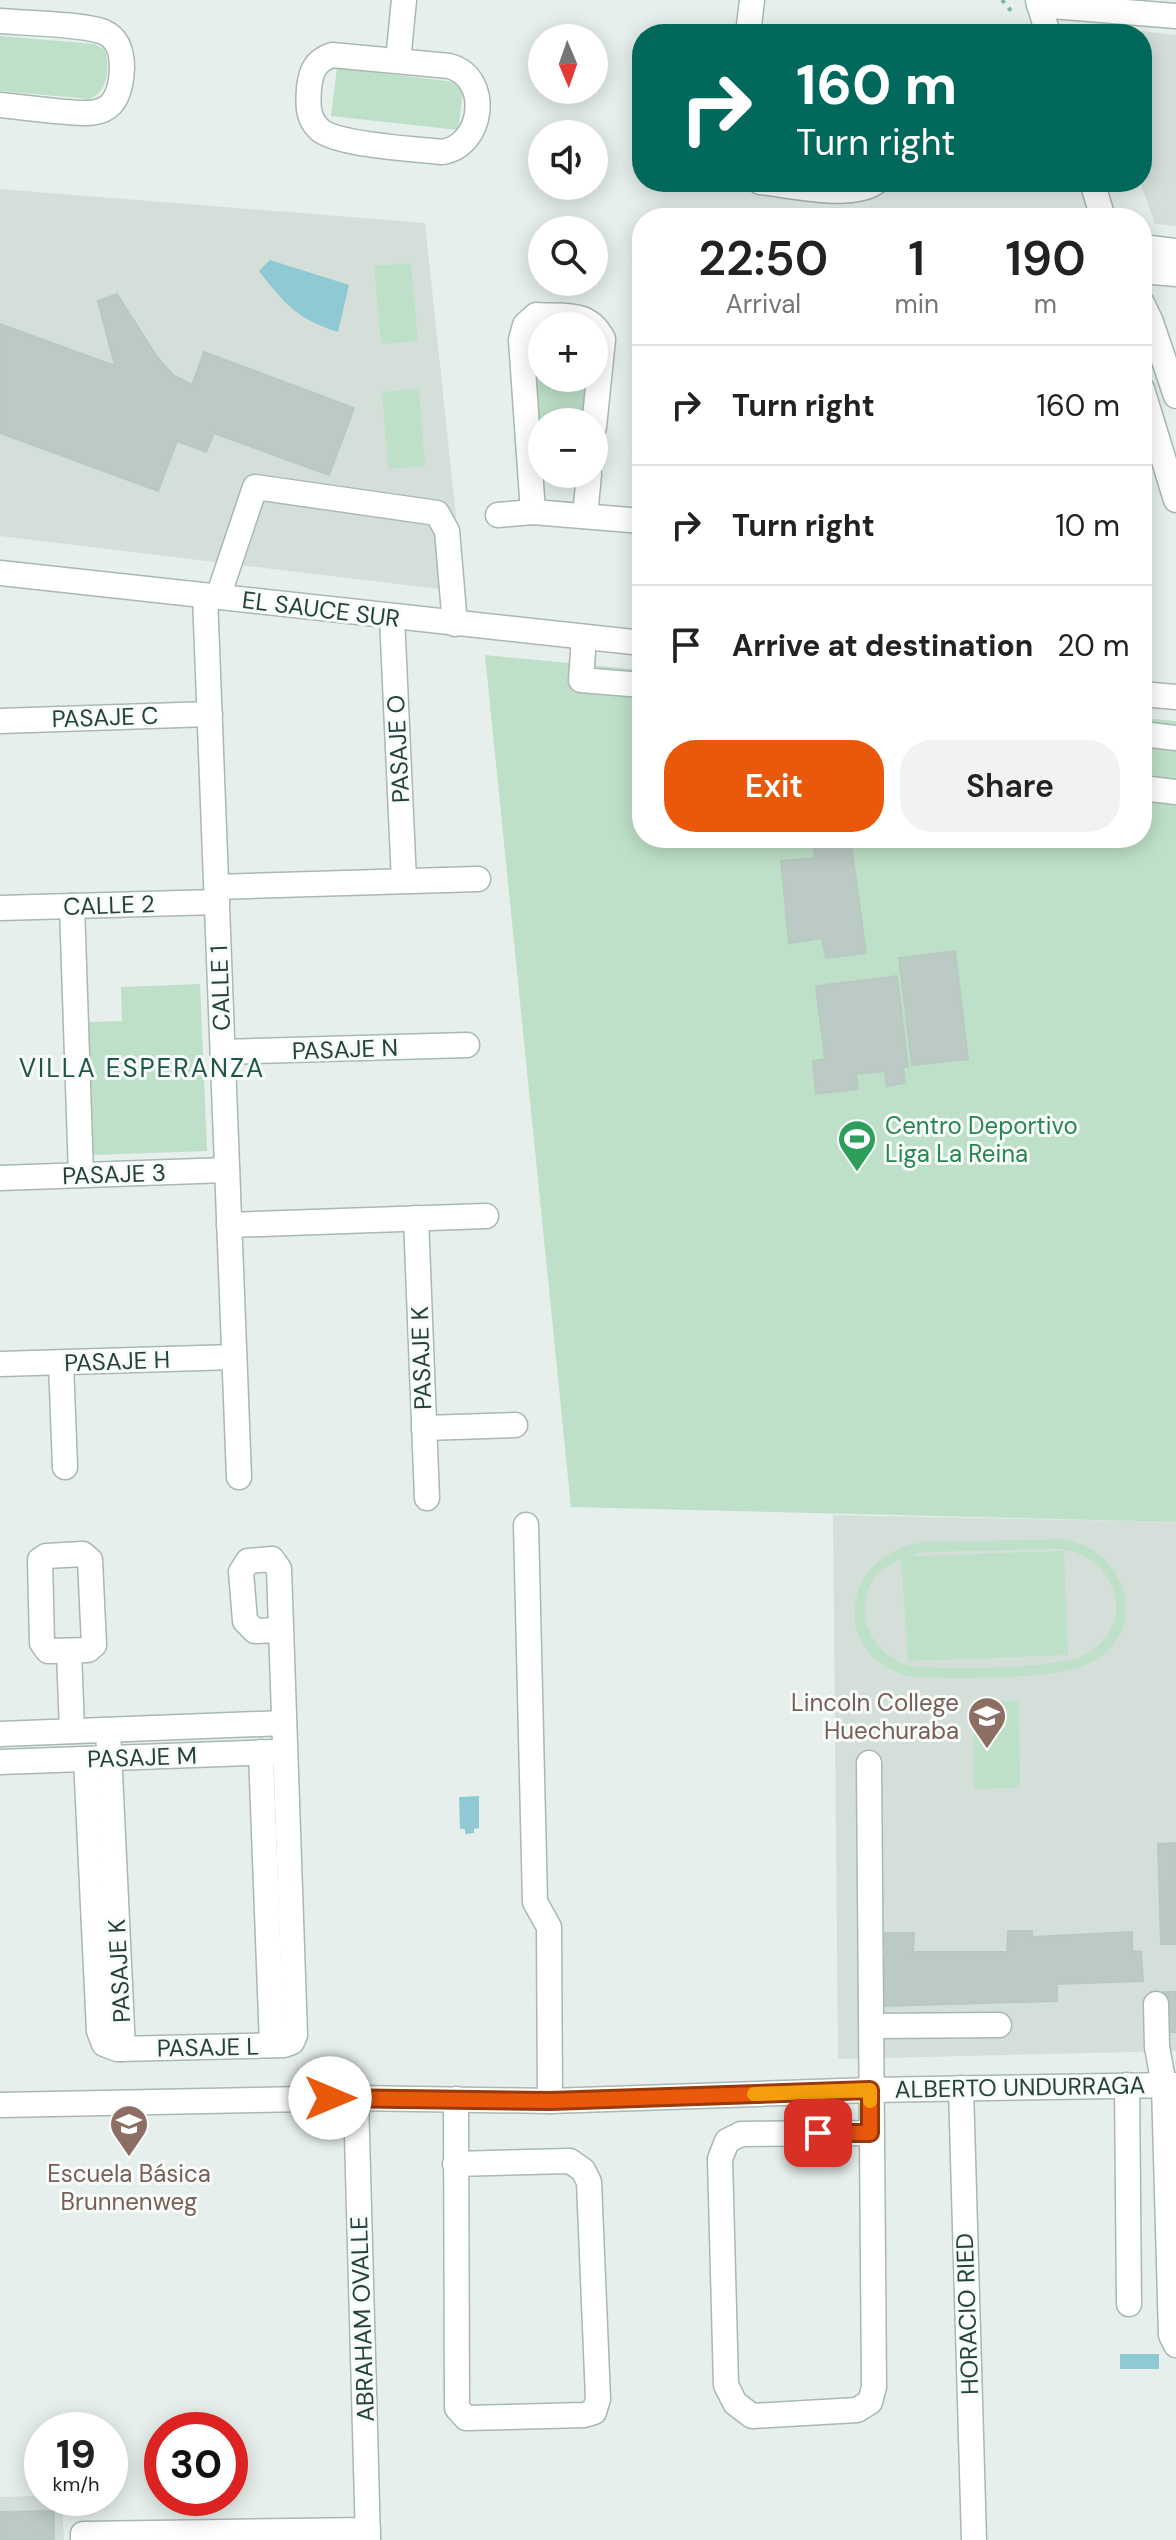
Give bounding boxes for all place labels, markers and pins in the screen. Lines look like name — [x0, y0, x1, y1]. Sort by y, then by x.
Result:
place label: Centro Deportivo Liga La Reina — [885, 1110, 1078, 1169]
sports icon: Centro Deportivo Liga La Reina — [836, 1118, 878, 1173]
place label: Lincoln College Huechuraba — [791, 1687, 959, 1746]
school or university icon: Lincoln College Huechuraba — [966, 1695, 1008, 1750]
pin — [784, 2099, 852, 2167]
school or university icon: Escuela Básica Brunnenweg — [108, 2103, 150, 2158]
place label: Escuela Básica Brunnenweg — [47, 2158, 211, 2217]

